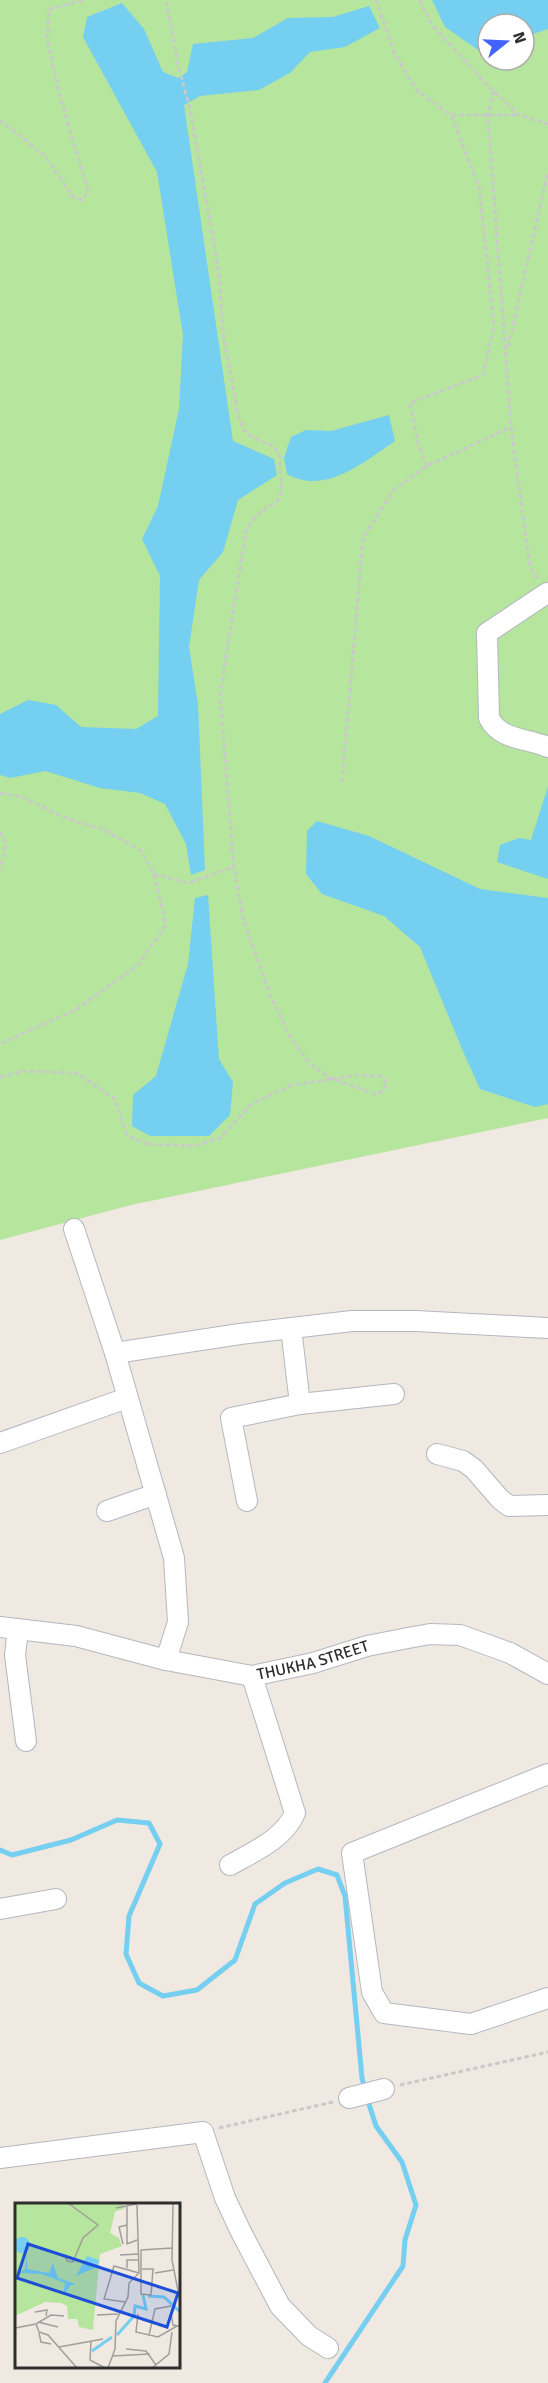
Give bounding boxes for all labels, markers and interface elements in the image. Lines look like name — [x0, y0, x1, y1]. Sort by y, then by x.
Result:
north arrow — [476, 12, 536, 72]
text: N — [508, 29, 531, 46]
street label: THUKHA STREET — [255, 1636, 371, 1685]
inset map — [15, 2203, 180, 2368]

